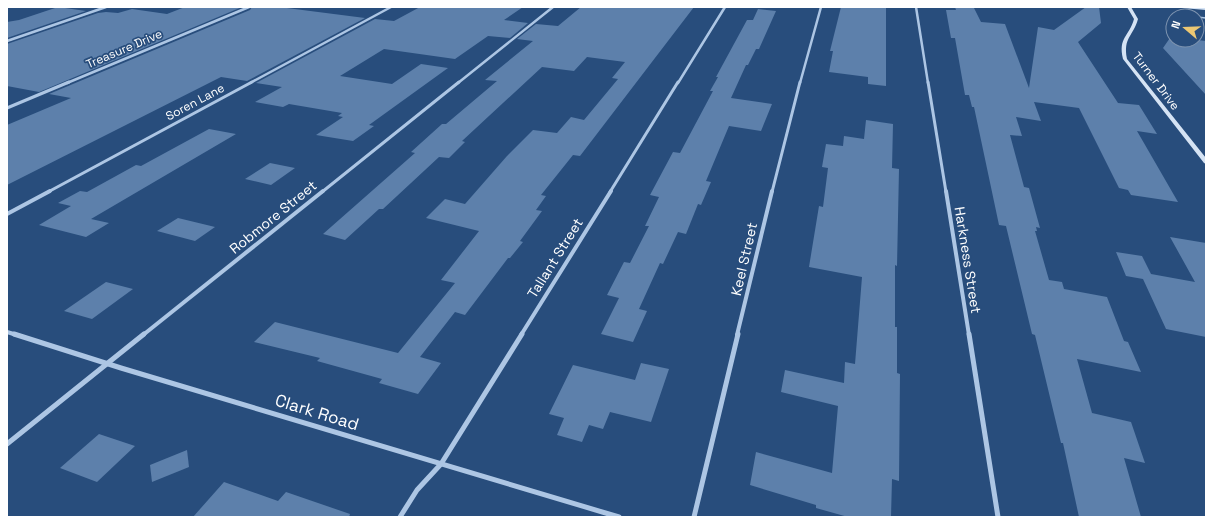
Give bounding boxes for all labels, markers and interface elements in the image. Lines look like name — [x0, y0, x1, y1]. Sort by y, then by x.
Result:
north arrow — [1165, 8, 1205, 48]
text: N — [1168, 19, 1183, 31]
street label: Treasure Drive — [83, 26, 165, 72]
street label: Turner Drive — [1129, 49, 1183, 113]
street label: Soren Lane — [163, 80, 227, 124]
street label: Robmore Street — [226, 176, 320, 258]
street label: Harkness Street — [951, 205, 985, 315]
street label: Tallant Street — [523, 215, 587, 301]
street label: Keel Street — [727, 221, 761, 297]
street label: Clark Road — [272, 389, 362, 435]

